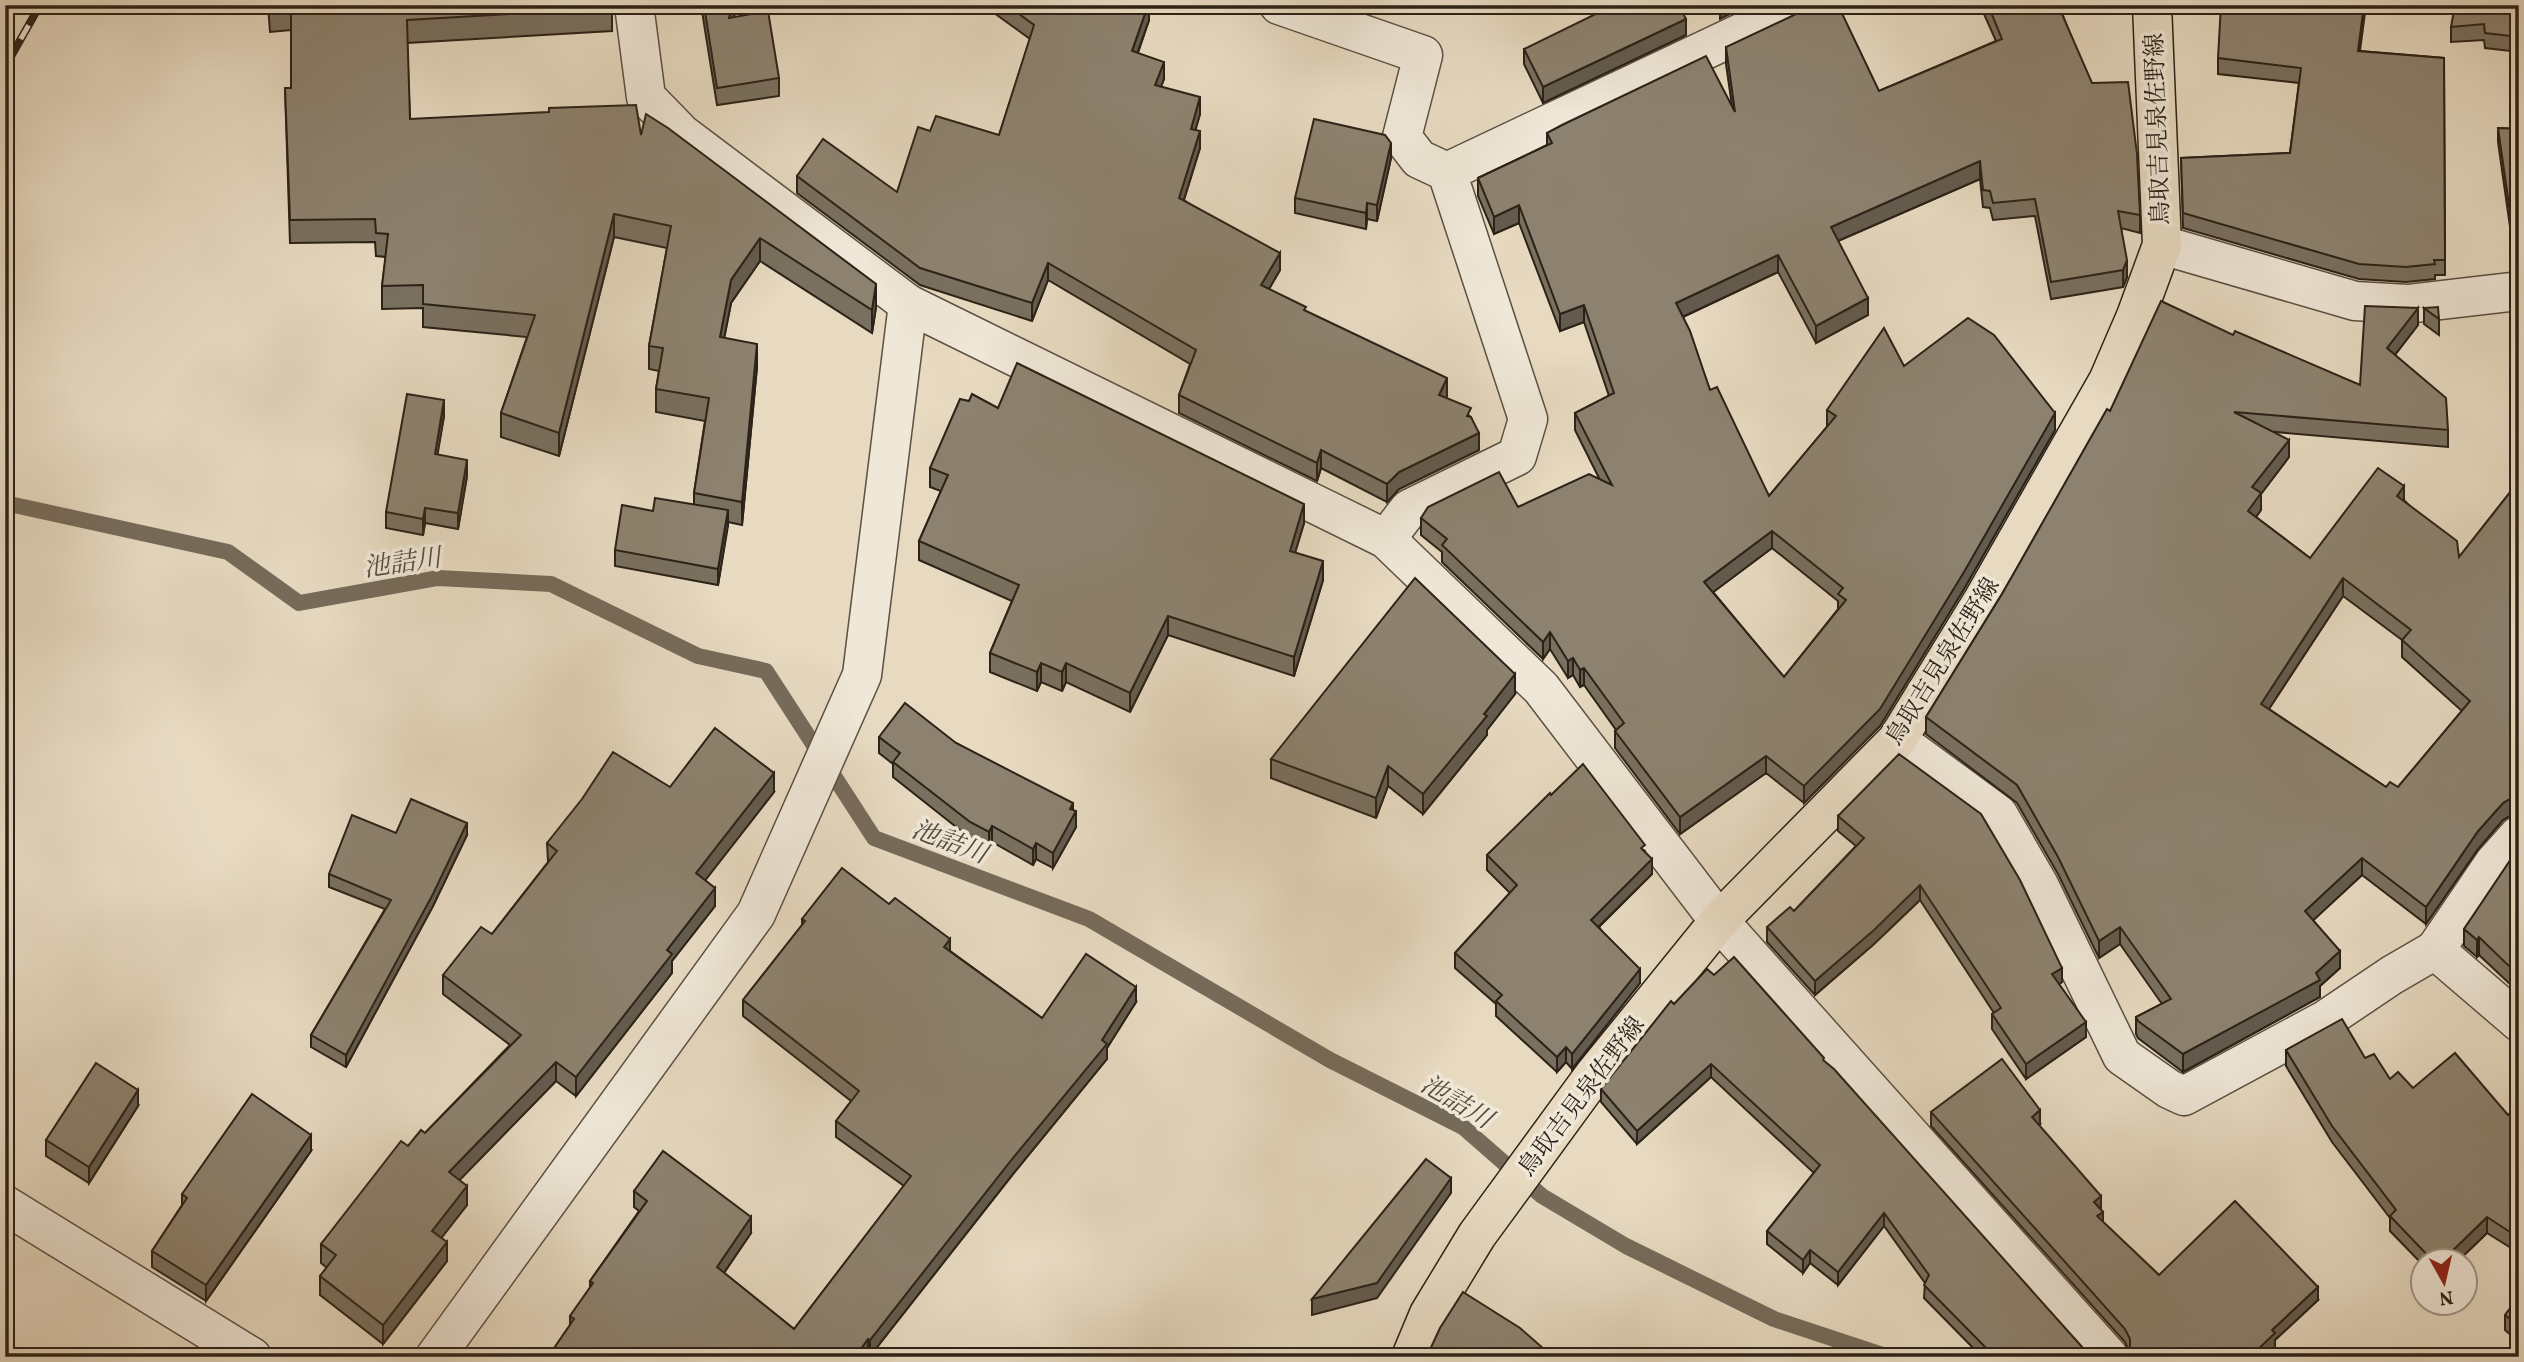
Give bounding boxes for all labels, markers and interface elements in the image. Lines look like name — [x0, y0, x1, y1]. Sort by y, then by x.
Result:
street label: 鳥取吉見泉佐野線 — [2139, 32, 2179, 225]
water label: 池詰川 — [361, 540, 446, 587]
street label: 鳥取吉見泉佐野線 — [1878, 572, 2009, 752]
water label: 池詰川 — [906, 812, 995, 875]
street label: 鳥取吉見泉佐野線 — [1511, 1010, 1654, 1184]
water label: 池詰川 — [1413, 1067, 1501, 1140]
north arrow — [2408, 1246, 2478, 1316]
text: N — [2437, 1283, 2455, 1311]

